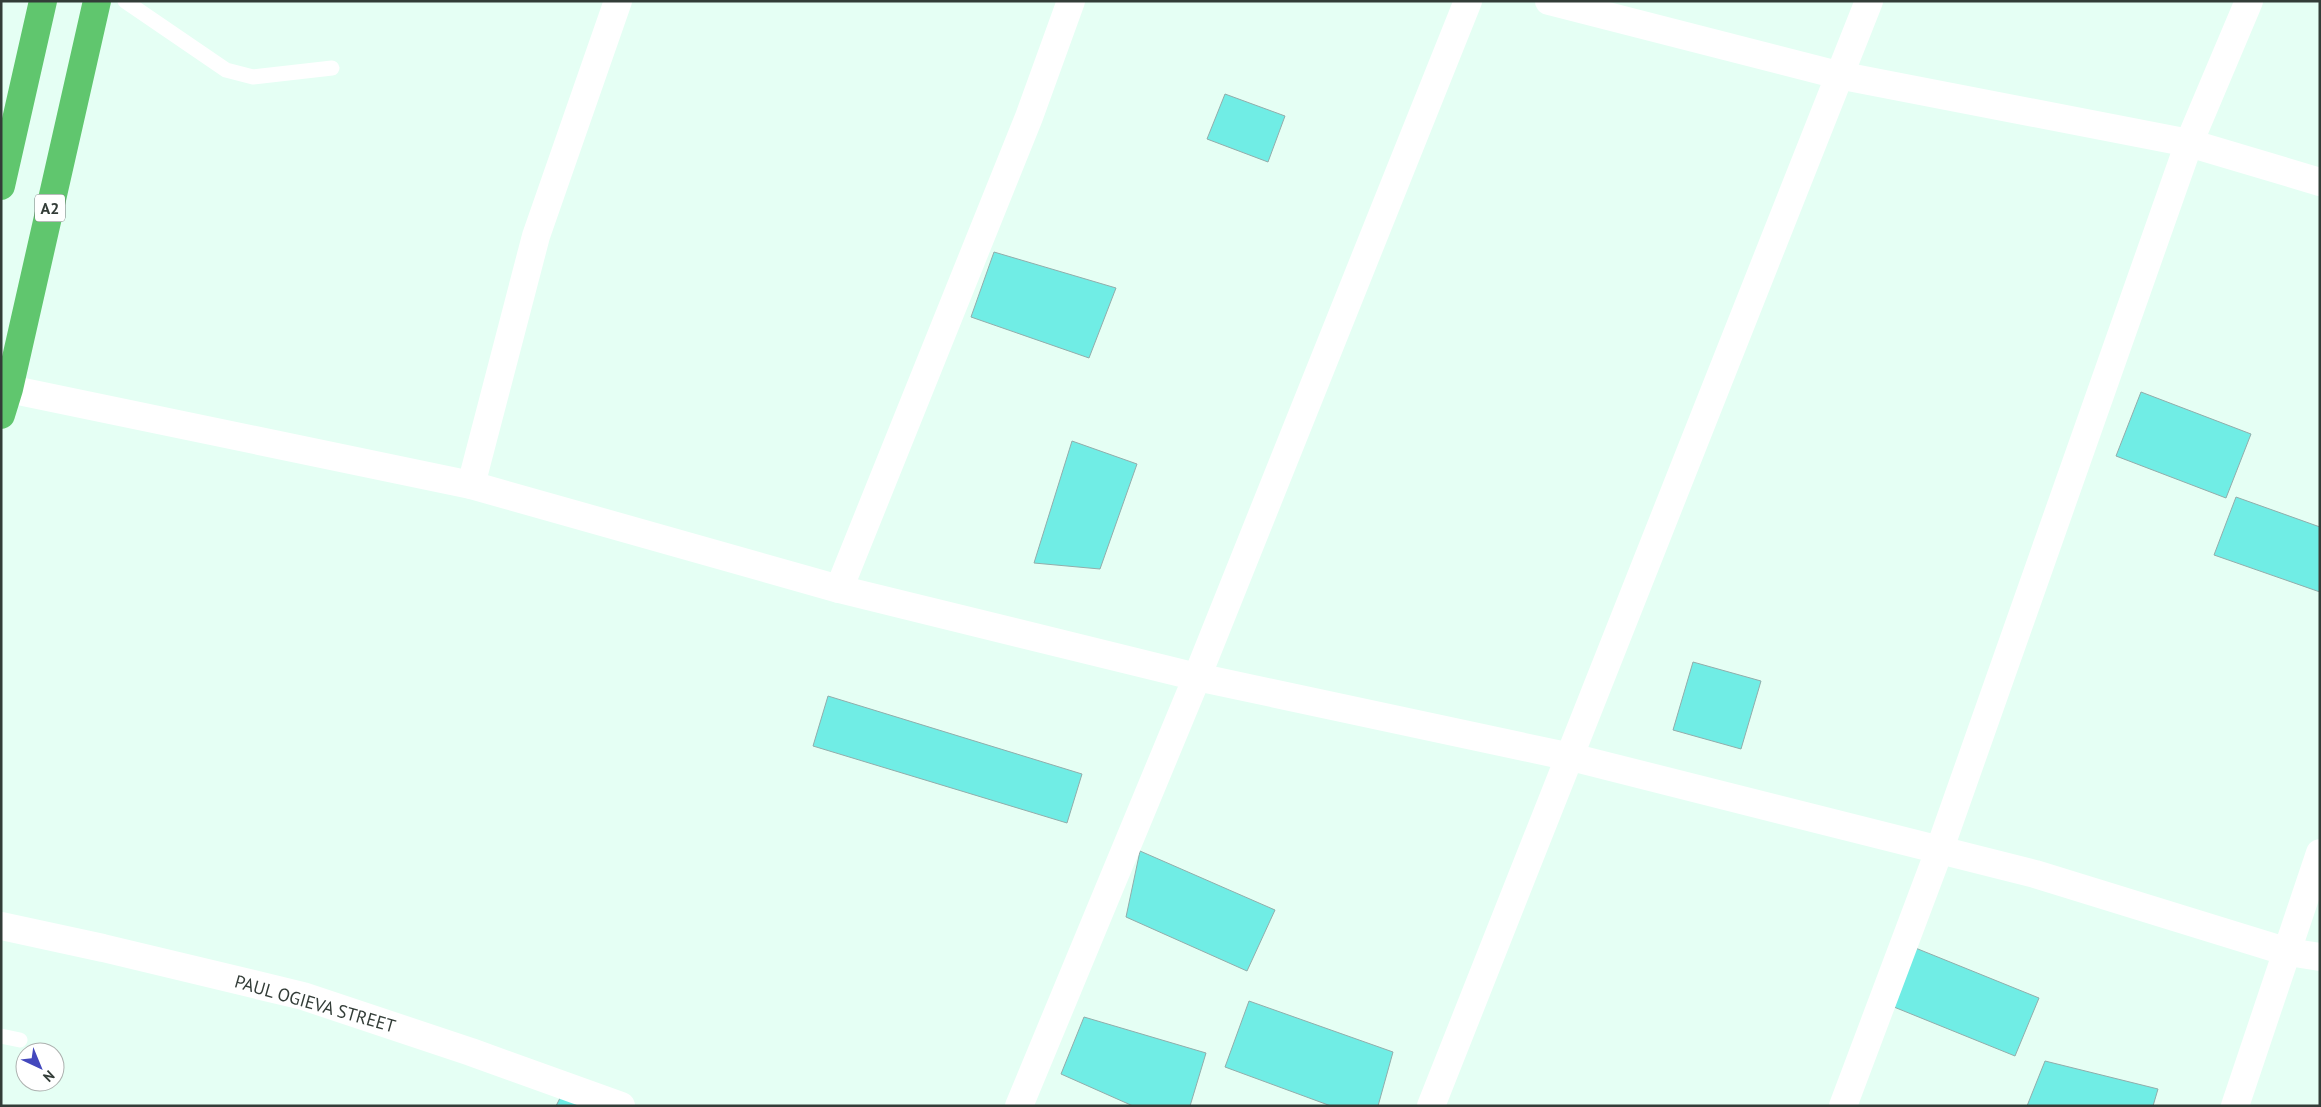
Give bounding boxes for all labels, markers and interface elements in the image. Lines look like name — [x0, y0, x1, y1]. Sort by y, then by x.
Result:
road number: A2 — [35, 194, 65, 222]
street label: PAUL OGIEVA STREET — [232, 970, 398, 1037]
north arrow — [15, 1042, 65, 1092]
text: N — [39, 1067, 59, 1086]

